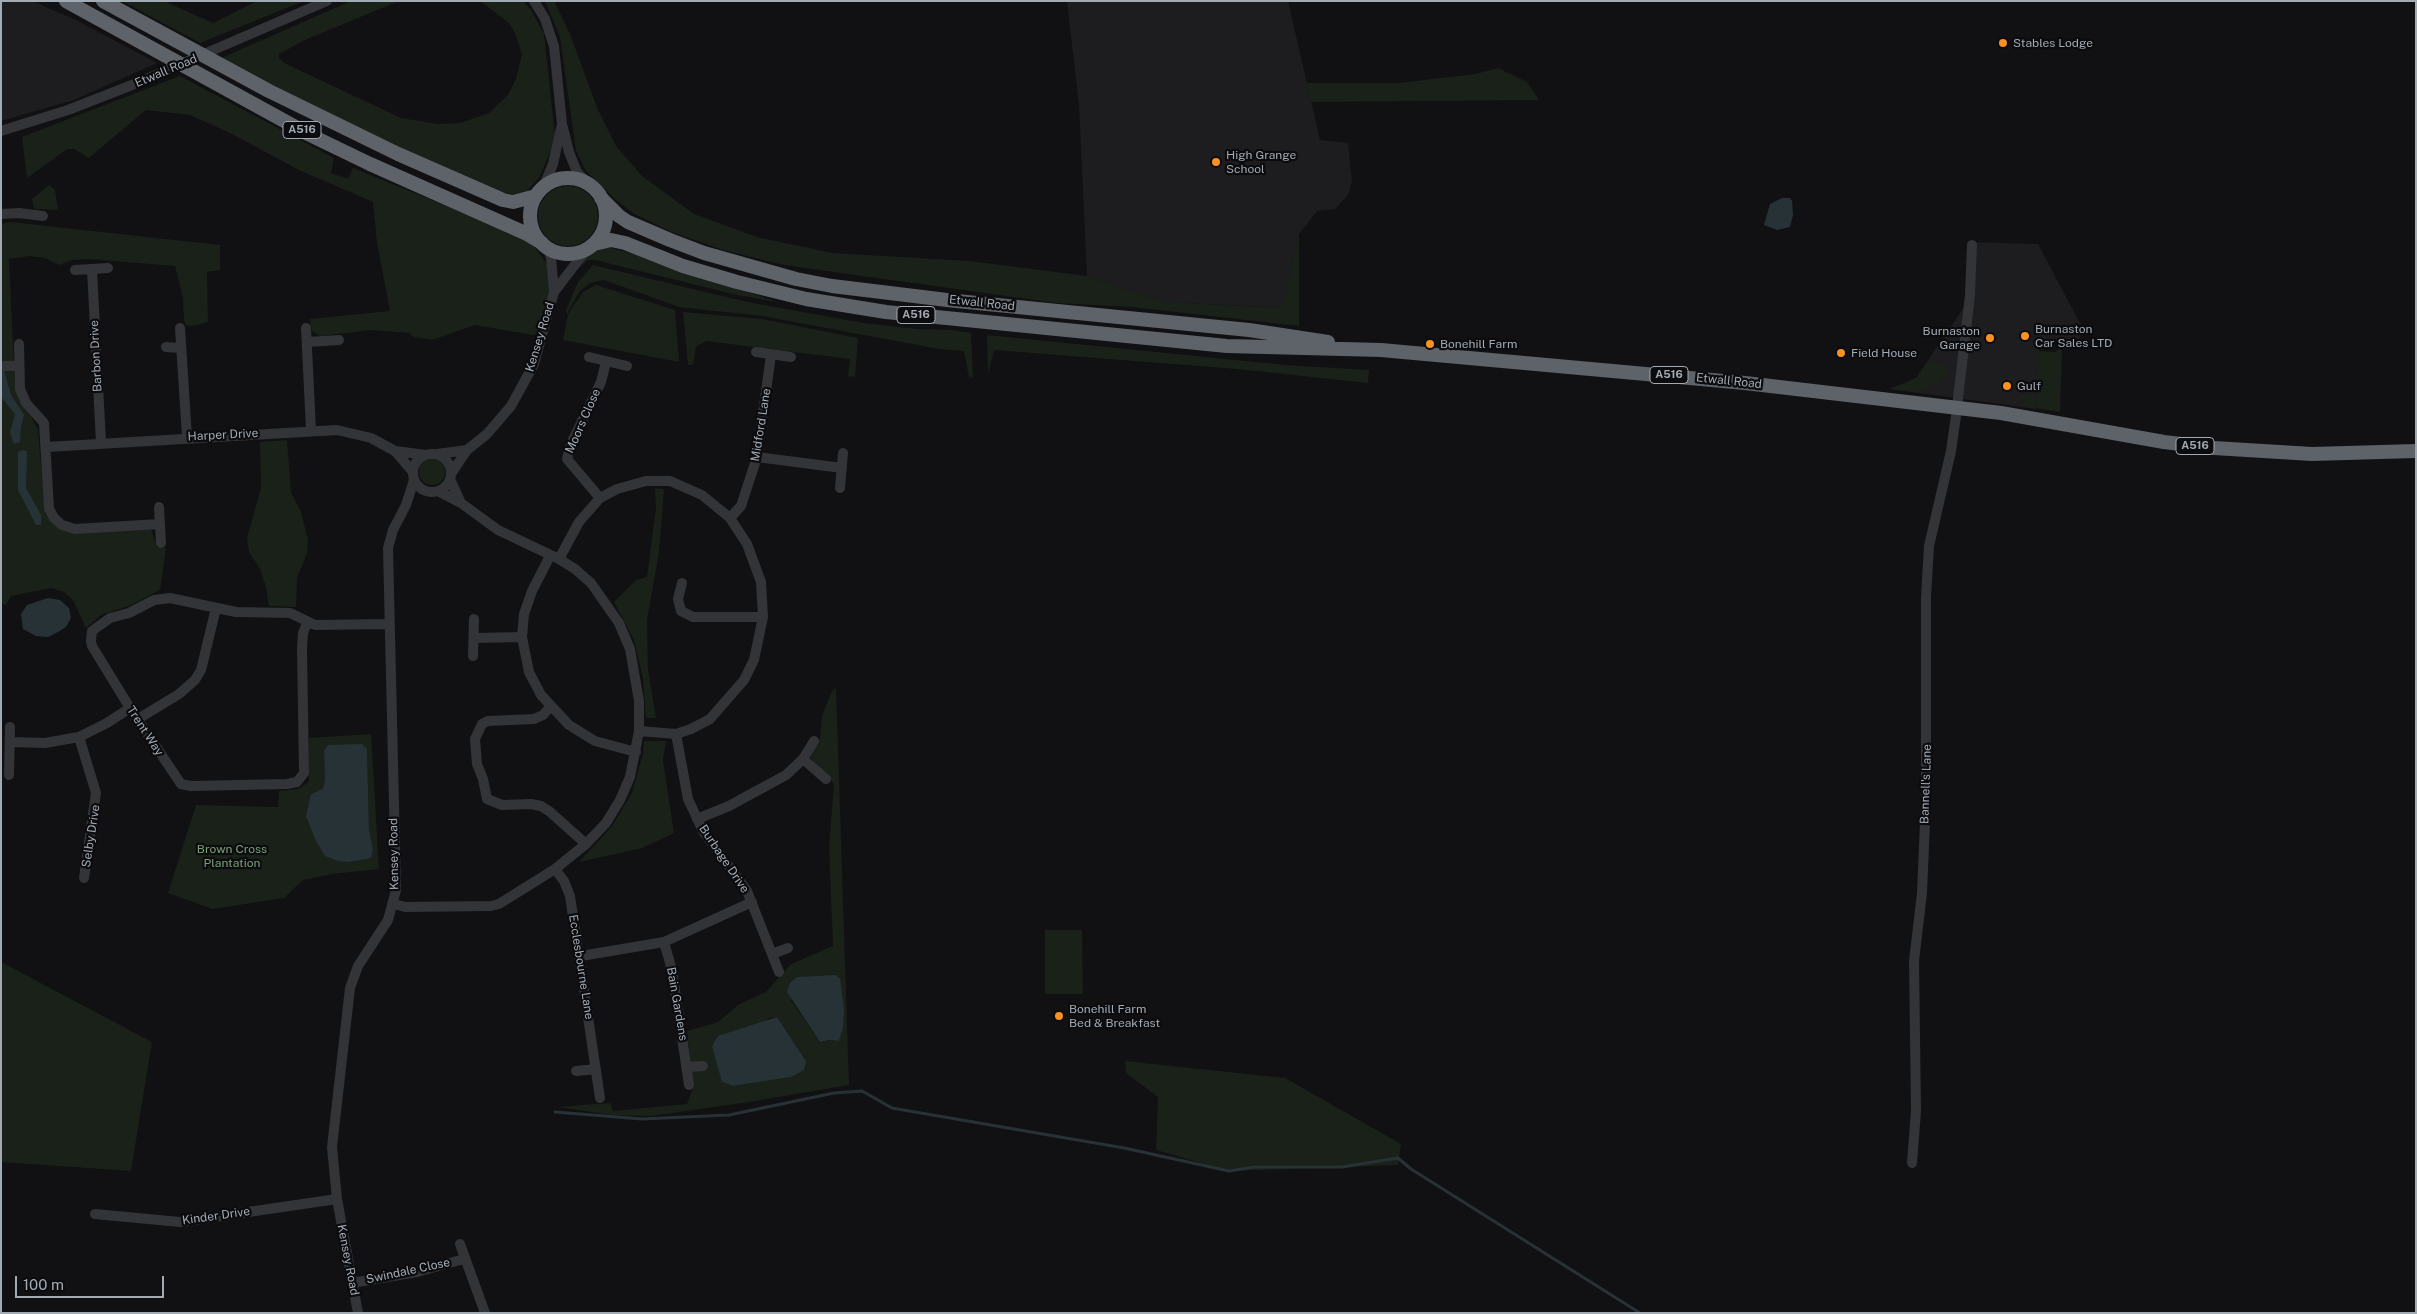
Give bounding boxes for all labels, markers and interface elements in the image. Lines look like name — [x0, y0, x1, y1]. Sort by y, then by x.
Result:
place label: Stables Lodge — [2013, 36, 2093, 50]
marker: Stables Lodge — [1997, 37, 2009, 49]
street label: Etwall Road — [133, 51, 199, 91]
road number: A516 — [283, 122, 321, 138]
place label: High Grange School — [1226, 148, 1296, 176]
marker: High Grange School — [1210, 156, 1222, 168]
street label: Etwall Road — [948, 292, 1016, 314]
street label: Kensey Road — [523, 300, 557, 374]
road number: A516 — [897, 306, 935, 324]
street label: Barbon Drive — [87, 320, 105, 392]
place label: Burnaston Car Sales LTD — [2035, 322, 2112, 350]
place label: Burnaston Garage — [1923, 324, 1980, 352]
marker: Burnaston Car Sales LTD — [2019, 330, 2031, 342]
marker: Burnaston Garage — [1984, 332, 1996, 344]
place label: Bonehill Farm — [1440, 337, 1517, 351]
marker: Bonehill Farm — [1424, 338, 1436, 350]
place label: Field House — [1851, 346, 1917, 360]
marker: Field House — [1835, 347, 1847, 359]
road number: A516 — [1650, 366, 1688, 384]
street label: Etwall Road — [1695, 370, 1763, 392]
place label: Gulf — [2017, 379, 2041, 393]
marker: Gulf — [2001, 380, 2013, 392]
street label: Moors Close — [562, 387, 604, 455]
street label: Midford Lane — [748, 387, 774, 463]
street label: Harper Drive — [187, 426, 259, 444]
road number: A516 — [2176, 438, 2214, 454]
street label: Trent Way — [124, 704, 166, 758]
street label: Bannell's Lane — [1917, 744, 1935, 824]
street label: Selby Drive — [79, 803, 103, 869]
street label: Kensey Road — [386, 818, 402, 890]
street label: Burbage Drive — [696, 822, 752, 896]
park label: Brown Cross Plantation — [197, 842, 267, 870]
street label: Ecclesbourne Lane — [566, 914, 596, 1020]
street label: Bain Gardens — [663, 966, 691, 1042]
place label: Bonehill Farm Bed & Breakfast — [1069, 1002, 1160, 1030]
marker: Bonehill Farm Bed & Breakfast — [1053, 1010, 1065, 1022]
street label: Kinder Drive — [181, 1204, 251, 1228]
street label: Kensey Road — [334, 1223, 362, 1297]
street label: Swindale Close — [365, 1255, 451, 1287]
scale bar — [18, 1266, 166, 1298]
text: 100 m — [23, 1276, 64, 1293]

